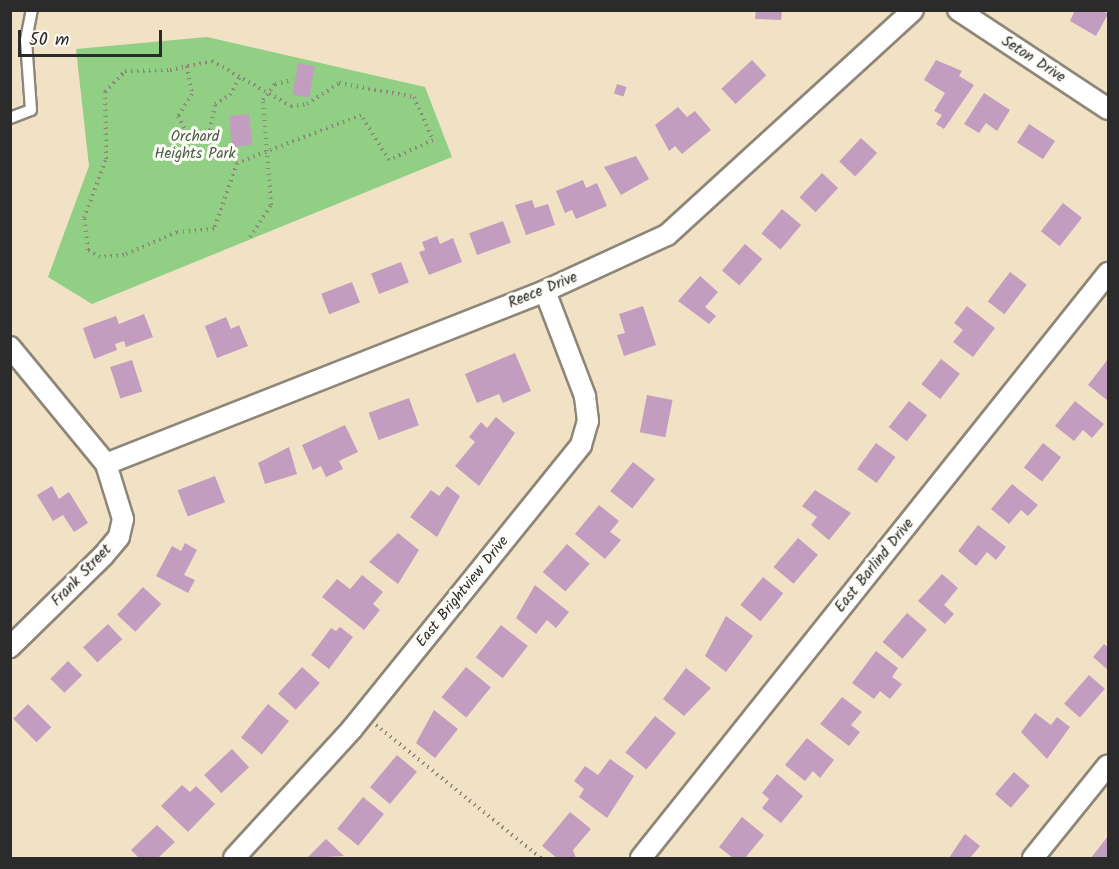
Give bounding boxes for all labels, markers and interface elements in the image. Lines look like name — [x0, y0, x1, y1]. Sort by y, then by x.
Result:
scale bar — [21, 18, 165, 56]
text: 50 m — [29, 26, 69, 55]
street label: Seton Drive — [998, 33, 1068, 87]
park label: Orchard Heights Park — [155, 128, 235, 163]
street label: Reece Drive — [506, 269, 580, 313]
street label: East Barlind Drive — [832, 515, 918, 617]
street label: East Brightview Drive — [413, 533, 513, 651]
street label: Frank Street — [48, 541, 116, 611]

